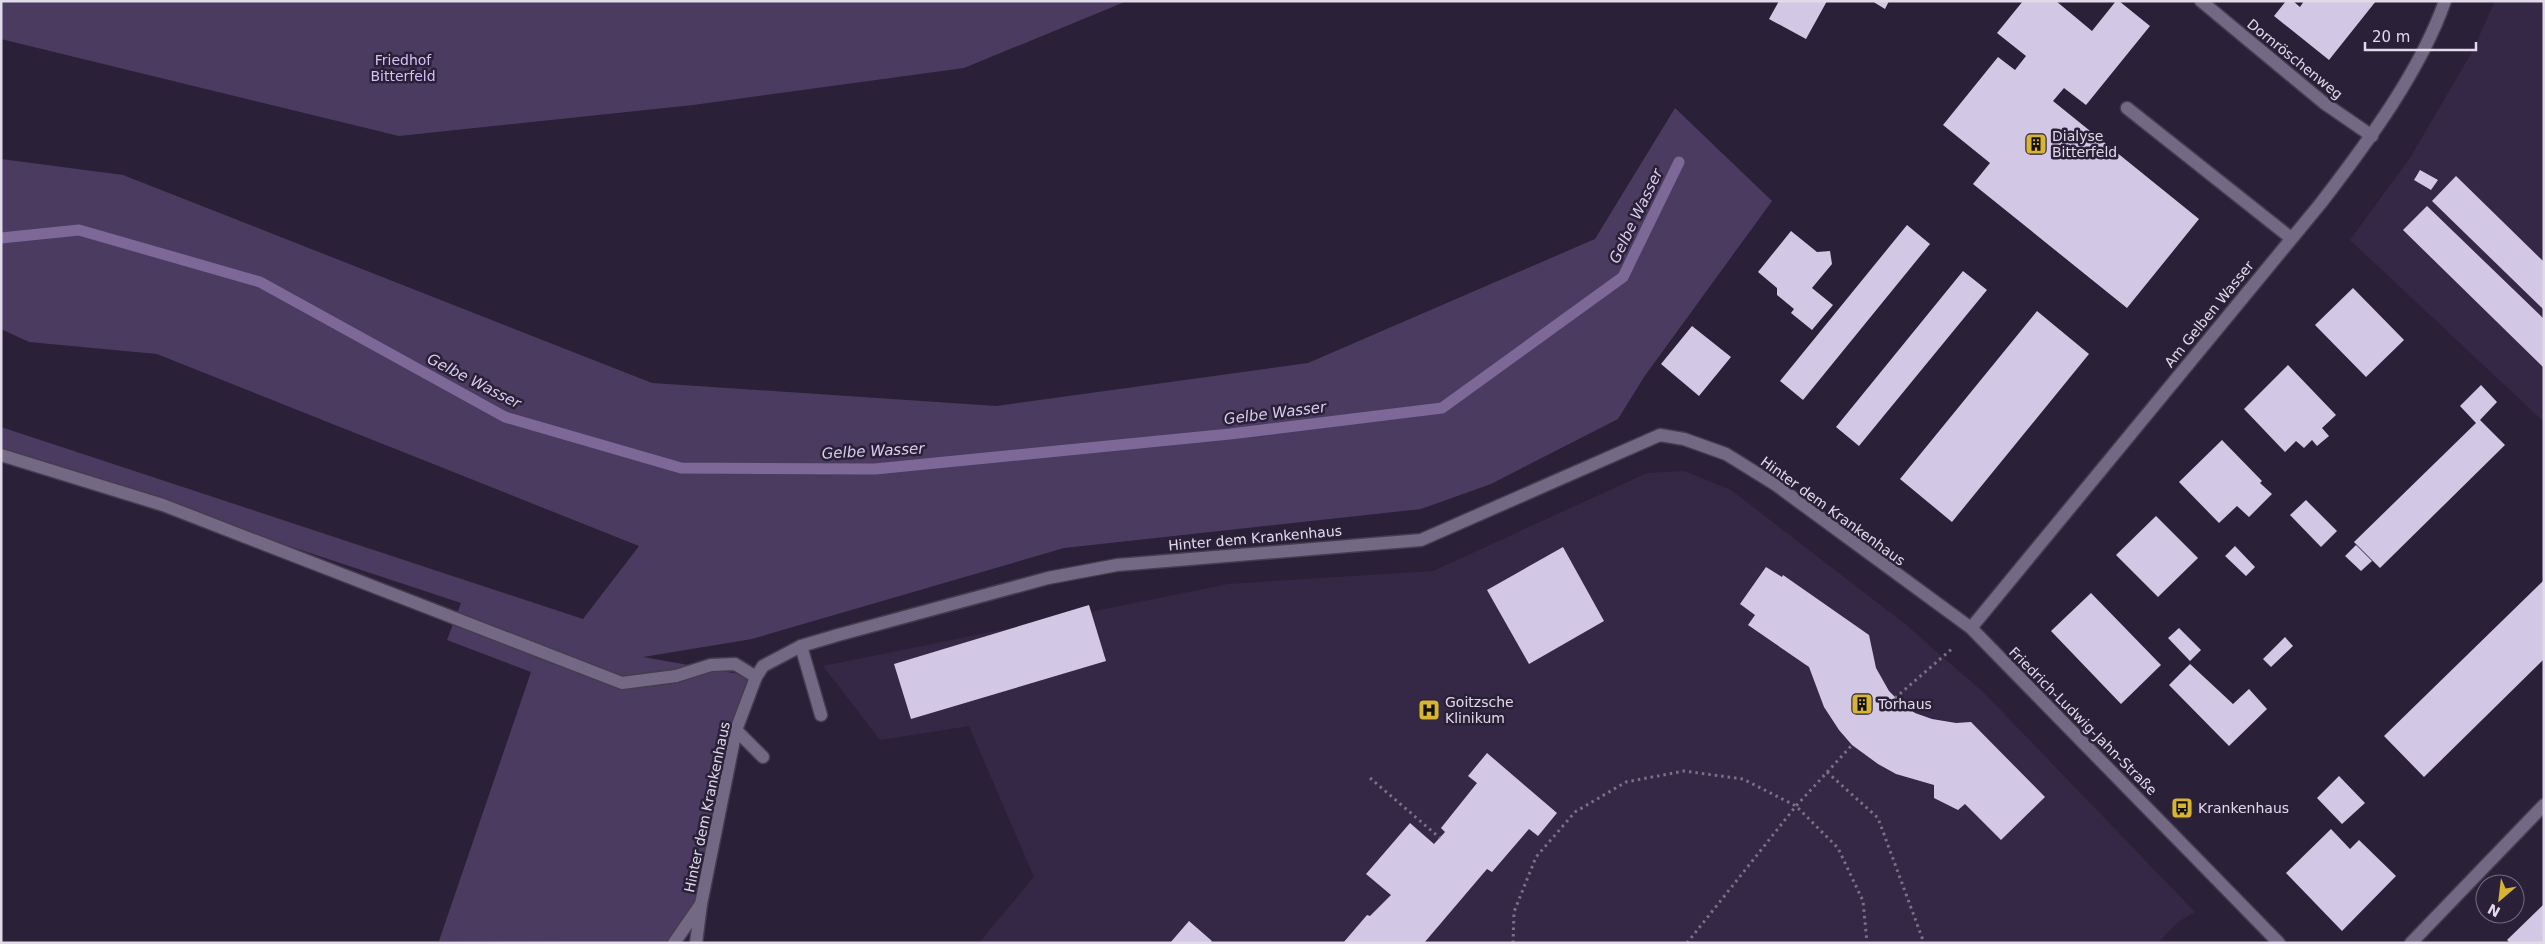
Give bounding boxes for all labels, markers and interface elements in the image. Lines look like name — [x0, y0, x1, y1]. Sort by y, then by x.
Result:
street label: Dornröschenweg — [2244, 16, 2346, 102]
scale bar — [2365, 20, 2476, 52]
text: 20 m — [2372, 28, 2410, 46]
park label: Friedhof Bitterfeld — [370, 52, 436, 84]
place label: Dialyse Bitterfeld — [2052, 128, 2117, 160]
building icon: Dialyse Bitterfeld — [2024, 132, 2048, 156]
water label: Gelbe Wasser — [1605, 165, 1667, 266]
street label: Am Gelben Wasser — [2161, 257, 2257, 370]
water label: Gelbe Wasser — [424, 350, 525, 413]
water label: Gelbe Wasser — [1223, 398, 1328, 428]
water label: Gelbe Wasser — [821, 439, 926, 463]
street label: Hinter dem Krankenhaus — [1758, 453, 1908, 569]
street label: Hinter dem Krankenhaus — [1167, 522, 1343, 554]
street label: Friedrich-Ludwig-Jahn-Straße — [2006, 644, 2160, 798]
building icon: Torhaus — [1850, 692, 1874, 716]
place label: Goitzsche Klinikum — [1445, 694, 1514, 726]
place label: Torhaus — [1877, 696, 1932, 712]
hospital icon: Goitzsche Klinikum — [1417, 698, 1441, 722]
street label: Hinter dem Krankenhaus — [681, 720, 733, 894]
bus stop icon: Krankenhaus — [2170, 796, 2194, 820]
place label: Krankenhaus — [2198, 800, 2289, 816]
north arrow — [2475, 874, 2525, 924]
text: N — [2485, 901, 2503, 920]

